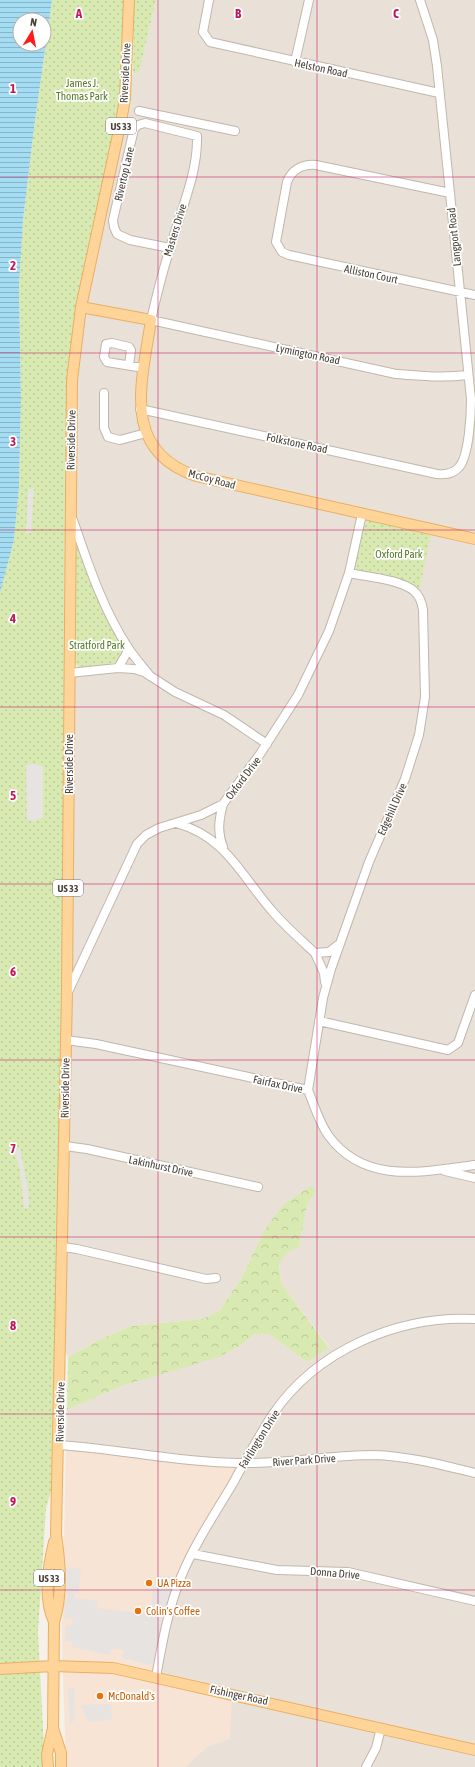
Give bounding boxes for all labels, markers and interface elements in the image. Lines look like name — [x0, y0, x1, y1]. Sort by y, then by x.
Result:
text: A — [75, 6, 83, 21]
text: B — [235, 6, 242, 21]
text: C — [393, 6, 399, 21]
north arrow — [12, 12, 52, 52]
text: N — [29, 16, 38, 29]
street label: Riverside Drive — [117, 43, 133, 103]
street label: Helston Road — [293, 56, 349, 80]
park label: James J. Thomas Park — [56, 77, 108, 102]
text: 1 — [10, 81, 16, 96]
road number: US 33 — [106, 118, 136, 134]
street label: Rivertop Lane — [112, 146, 136, 202]
street label: Masters Drive — [161, 202, 189, 258]
street label: Langport Road — [445, 207, 463, 267]
text: 2 — [10, 258, 16, 273]
street label: Alliston Court — [343, 262, 399, 286]
street label: Lymington Road — [275, 341, 341, 367]
street label: Riverside Drive — [64, 410, 78, 470]
street label: Folkstone Road — [265, 431, 329, 455]
text: 3 — [10, 434, 16, 449]
street label: McCoy Road — [187, 467, 237, 491]
park label: Oxford Park — [375, 548, 423, 560]
text: 4 — [9, 611, 16, 626]
park label: Stratford Park — [69, 639, 125, 651]
street label: Riverside Drive — [63, 734, 75, 794]
street label: Oxford Drive — [223, 754, 263, 802]
street label: Edgehill Drive — [375, 781, 409, 837]
text: 5 — [10, 788, 16, 803]
road number: US 33 — [53, 880, 83, 896]
text: 6 — [10, 964, 16, 979]
street label: Riverside Drive — [58, 1058, 72, 1118]
street label: Fairfax Drive — [252, 1073, 304, 1095]
text: 7 — [10, 1141, 16, 1156]
street label: Lakinhurst Drive — [128, 1153, 194, 1179]
text: 8 — [10, 1318, 16, 1333]
street label: Riverside Drive — [53, 1382, 67, 1442]
street label: Fairlington Drive — [236, 1407, 282, 1471]
street label: River Park Drive — [272, 1452, 336, 1468]
text: 9 — [10, 1494, 16, 1509]
street label: Donna Drive — [310, 1565, 360, 1581]
road number: US 33 — [34, 1570, 64, 1586]
place label: UA Pizza — [157, 1577, 191, 1589]
marker: UA Pizza — [144, 1578, 154, 1588]
place label: Colin's Coffee — [146, 1605, 200, 1617]
marker: Colin's Coffee — [133, 1606, 143, 1616]
street label: Fishinger Road — [209, 1683, 269, 1707]
place label: McDonald's — [108, 1690, 155, 1702]
marker: McDonald's — [95, 1691, 105, 1701]

